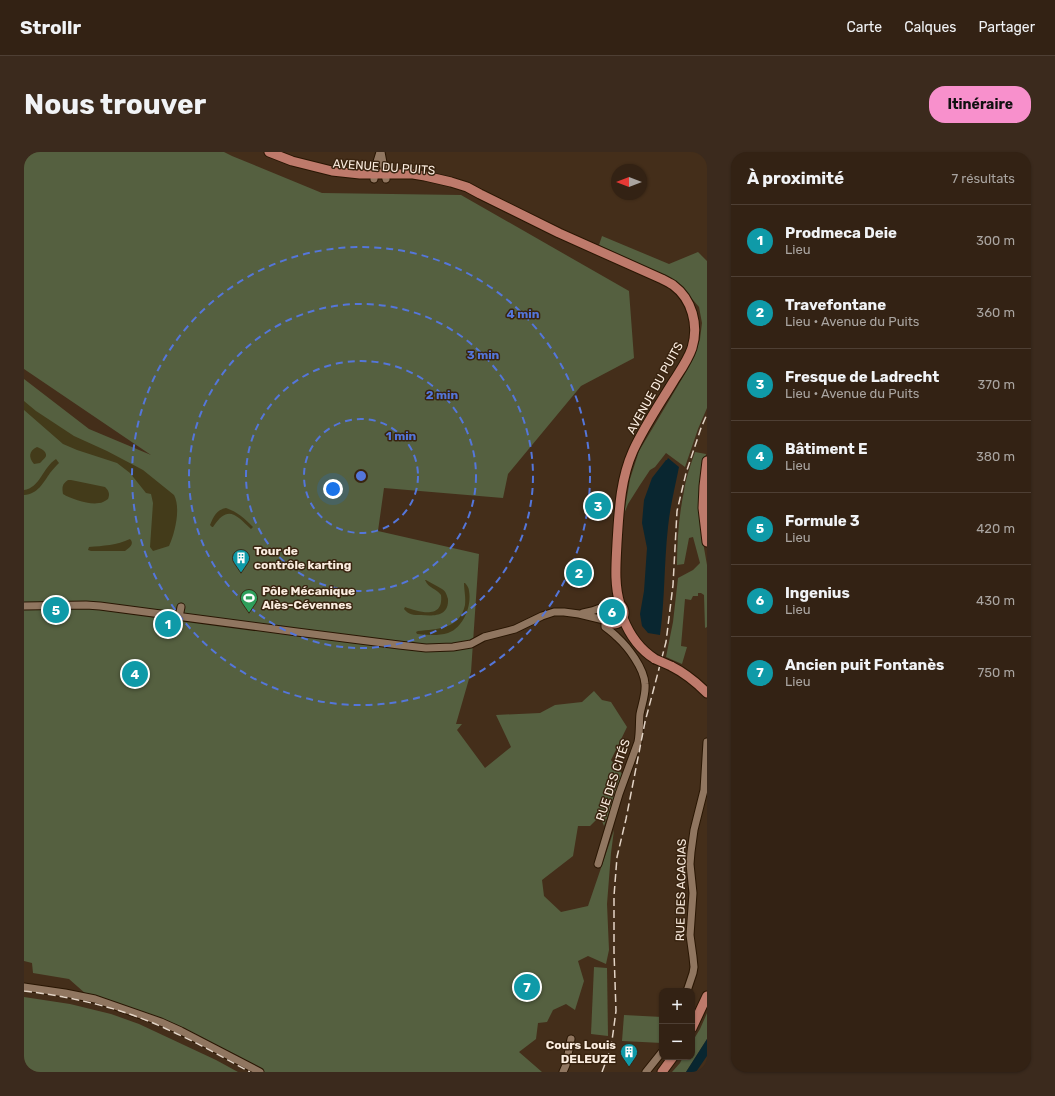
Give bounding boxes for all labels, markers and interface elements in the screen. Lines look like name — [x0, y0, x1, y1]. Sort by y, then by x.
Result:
text: Strollr — [20, 16, 81, 39]
text: Carte — [846, 19, 882, 36]
text: Calques — [904, 19, 956, 36]
text: Partager — [978, 19, 1035, 36]
button: Itinéraire — [929, 86, 1031, 123]
text: Nous trouver — [24, 88, 206, 121]
street label: AVENUE DU PUITS — [332, 156, 436, 178]
north arrow — [611, 164, 647, 200]
text: À proximité — [747, 168, 844, 188]
text: 7 résultats — [952, 171, 1015, 186]
text: Prodmeca Deie — [785, 224, 897, 242]
text: 1 — [757, 233, 763, 248]
text: 300 m — [976, 233, 1015, 248]
text: Lieu — [785, 242, 811, 257]
text: Travefontane — [785, 296, 886, 314]
text: 2 — [756, 305, 764, 320]
text: 360 m — [976, 305, 1015, 320]
text: 4 min — [507, 307, 540, 321]
text: Lieu · Avenue du Puits — [785, 314, 919, 329]
street label: AVENUE DU PUITS — [624, 340, 686, 436]
text: 3 min — [467, 348, 500, 362]
text: Fresque de Ladrecht — [785, 368, 939, 386]
text: 3 — [756, 377, 764, 392]
text: 370 m — [978, 377, 1015, 392]
text: Lieu · Avenue du Puits — [785, 386, 919, 401]
text: 2 min — [426, 388, 459, 402]
text: 1 min — [386, 429, 417, 443]
text: Bâtiment E — [785, 440, 868, 458]
text: 4 — [756, 449, 764, 464]
text: 380 m — [976, 449, 1015, 464]
text: Lieu — [785, 458, 811, 473]
centre of rings — [354, 469, 368, 483]
your location — [323, 479, 343, 499]
pin: 3 — [585, 491, 611, 521]
text: Formule 3 — [785, 512, 860, 530]
text: 5 — [756, 521, 764, 536]
text: 420 m — [976, 521, 1015, 536]
text: Lieu — [785, 530, 811, 545]
place label: Tour de contrôle karting — [254, 544, 351, 572]
building icon: Tour de contrôle karting — [231, 548, 251, 573]
pin: 2 — [566, 558, 592, 588]
place label: Pôle Mécanique Alès-Cévennes — [262, 584, 355, 612]
text: Ingenius — [785, 584, 850, 602]
sports icon: Pôle Mécanique Alès-Cévennes — [239, 588, 259, 613]
text: 6 — [756, 593, 764, 608]
text: 430 m — [976, 593, 1015, 608]
pin: 5 — [43, 595, 69, 625]
pin: 6 — [599, 597, 625, 627]
text: Lieu — [785, 602, 811, 617]
pin: 1 — [155, 609, 181, 639]
text: Ancien puit Fontanès — [785, 656, 944, 674]
pin: 4 — [122, 659, 148, 689]
text: 7 — [756, 665, 764, 680]
text: 750 m — [978, 665, 1015, 680]
text: Lieu — [785, 674, 811, 689]
street label: RUE DES CITÉS — [593, 737, 633, 823]
street label: RUE DES ACACIAS — [673, 839, 689, 941]
pin: 7 — [514, 972, 540, 1002]
map controls — [659, 988, 695, 1060]
button: + — [659, 988, 695, 1024]
button: − — [659, 1024, 695, 1060]
place label: Cours Louis DELEUZE — [546, 1038, 616, 1066]
building icon: Cours Louis DELEUZE — [619, 1042, 639, 1067]

